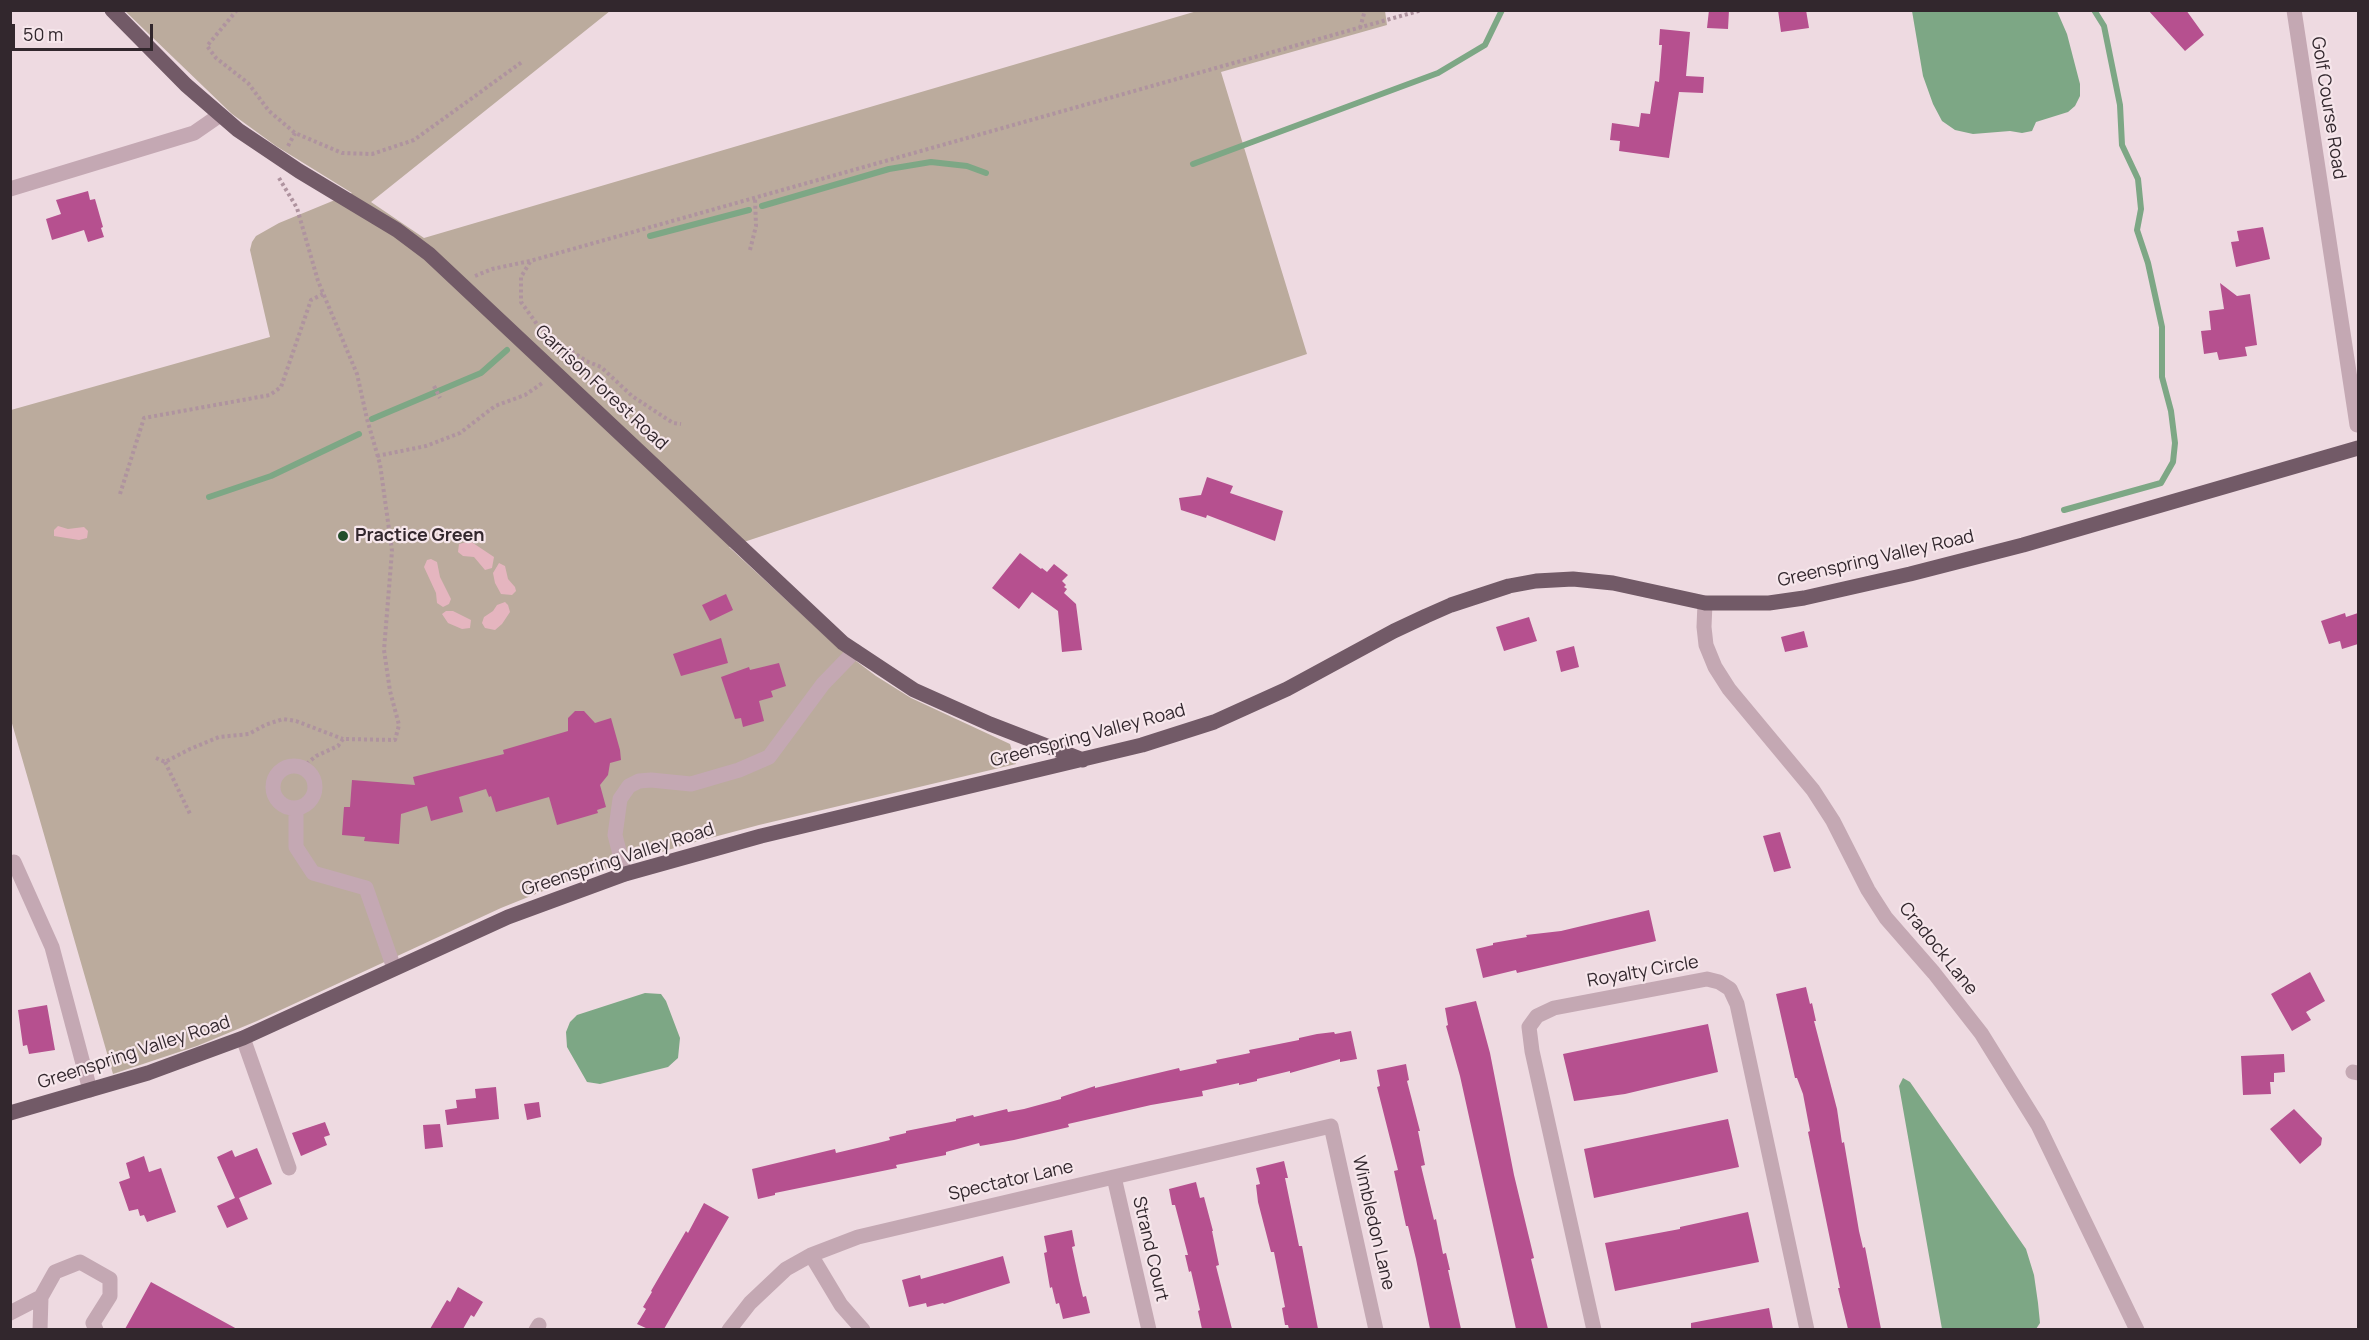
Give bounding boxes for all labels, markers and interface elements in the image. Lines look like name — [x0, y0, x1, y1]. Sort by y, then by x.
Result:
scale bar — [15, 12, 156, 50]
text: 50 m — [23, 22, 63, 46]
street label: Golf Course Road — [2306, 35, 2350, 181]
street label: Garrison Forest Road — [530, 321, 672, 455]
place label: Practice Green — [355, 525, 484, 547]
street label: Greenspring Valley Road — [1776, 526, 1976, 592]
marker: Practice Green — [336, 529, 350, 543]
street label: Greenspring Valley Road — [988, 700, 1188, 772]
street label: Greenspring Valley Road — [519, 819, 717, 901]
street label: Cradock Lane — [1894, 898, 1982, 1000]
street label: Royalty Circle — [1586, 952, 1700, 992]
street label: Greenspring Valley Road — [35, 1012, 233, 1094]
street label: Wimbledon Lane — [1347, 1154, 1399, 1292]
street label: Spectator Lane — [947, 1156, 1075, 1206]
street label: Strand Court — [1127, 1194, 1173, 1304]

